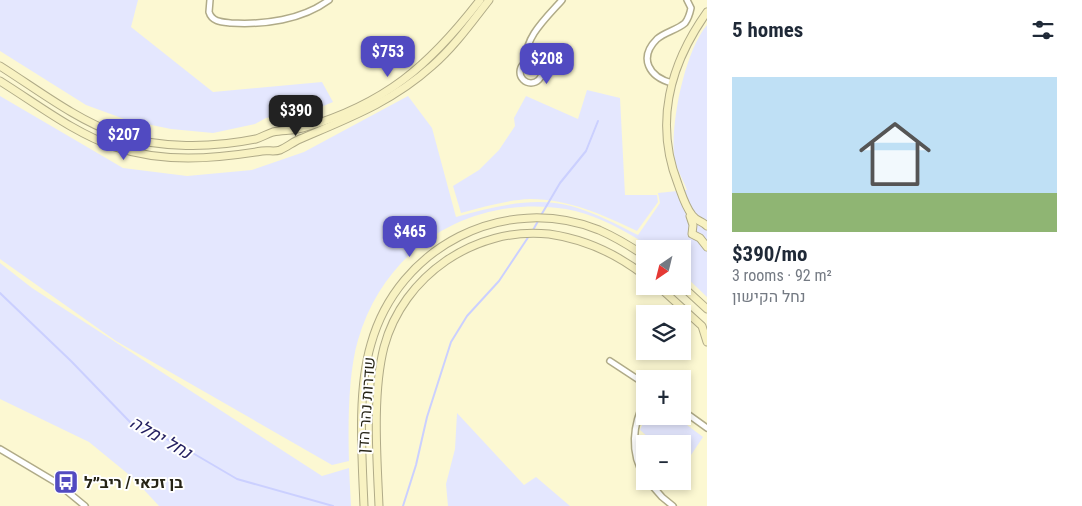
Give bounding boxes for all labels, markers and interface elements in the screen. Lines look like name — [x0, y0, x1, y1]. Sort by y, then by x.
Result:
icon: filters — [1029, 16, 1057, 44]
text: 5 homes — [732, 18, 803, 42]
pin: $753 — [358, 36, 418, 78]
text: $753 — [372, 42, 404, 61]
pin: $208 — [517, 42, 577, 85]
text: $208 — [531, 49, 563, 68]
pin: $390 — [266, 94, 326, 137]
text: $390 — [280, 101, 312, 120]
icon: home — [850, 109, 940, 199]
pin: $207 — [94, 119, 154, 161]
text: $207 — [108, 125, 140, 144]
pin: $465 — [380, 216, 440, 258]
text: $465 — [394, 222, 426, 241]
north arrow — [636, 240, 691, 295]
map controls — [636, 240, 691, 490]
text: $390/mo — [732, 242, 807, 266]
text: 3 rooms · 92 m² — [732, 266, 832, 285]
text: נחל הקישון — [732, 287, 806, 306]
button: layers — [636, 305, 691, 360]
street label: שדרות נהר הדן — [353, 356, 379, 454]
button: + — [636, 370, 691, 425]
water label: נחל ימלה — [127, 411, 197, 464]
button: − — [636, 435, 691, 490]
bus stop icon: בן זכאי / ריב״ל — [53, 469, 79, 495]
place label: בן זכאי / ריב״ל — [84, 473, 183, 492]

